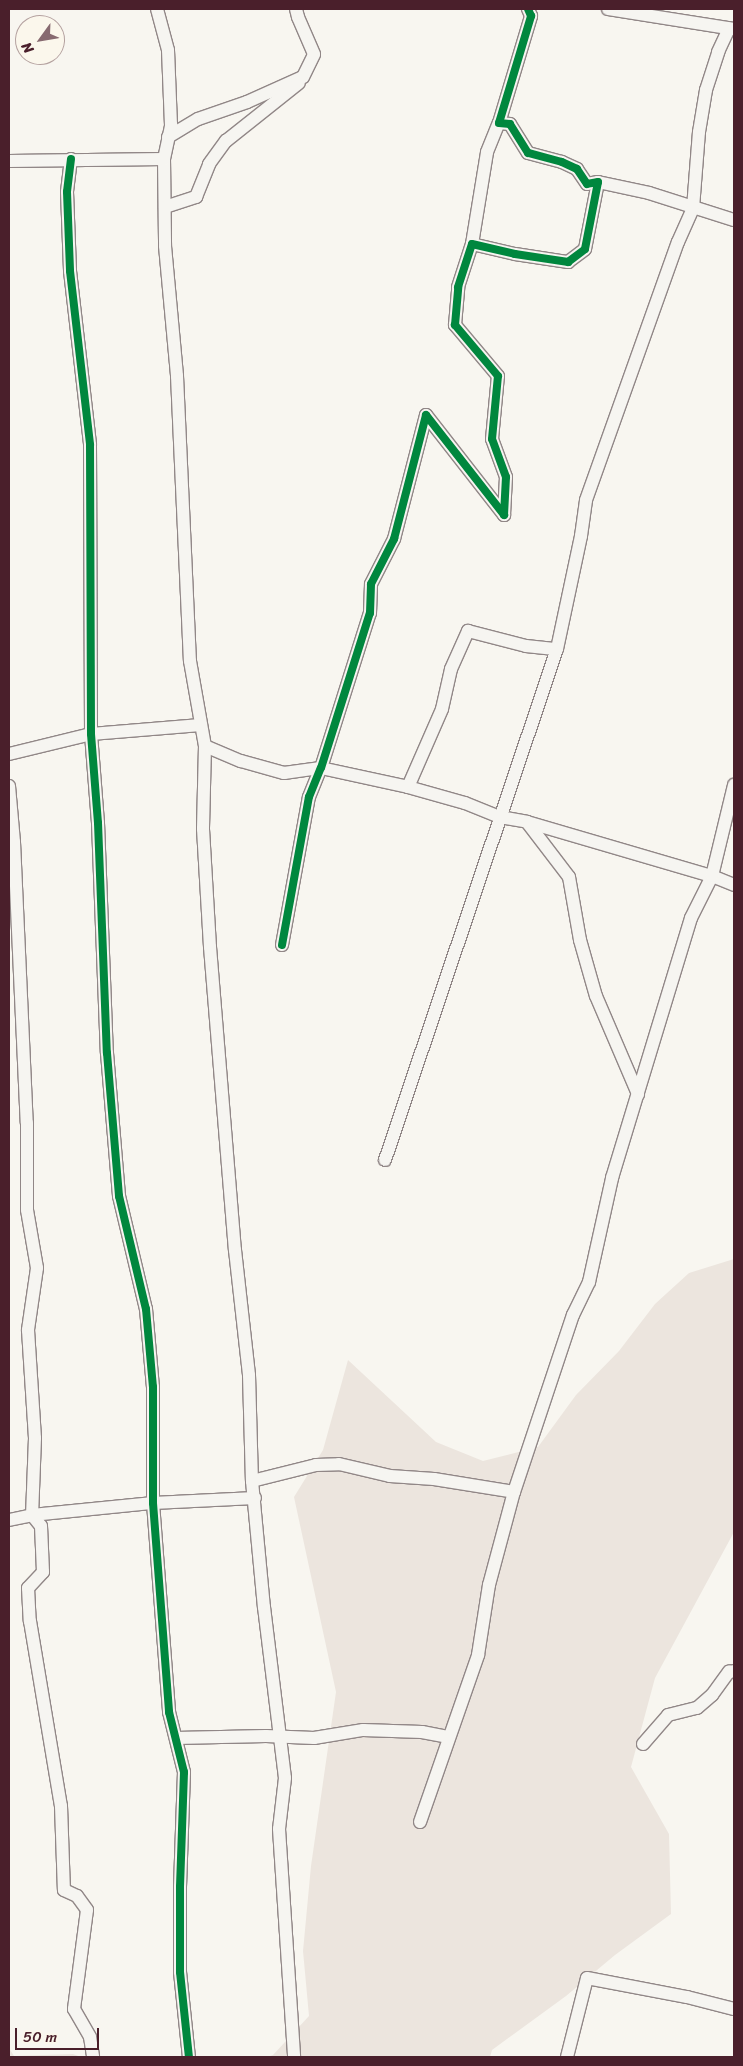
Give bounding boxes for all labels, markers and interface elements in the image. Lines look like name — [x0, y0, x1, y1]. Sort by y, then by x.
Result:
north arrow — [15, 15, 65, 65]
text: N — [15, 37, 41, 58]
scale bar — [18, 2018, 101, 2050]
text: 50 m — [23, 2024, 57, 2050]

